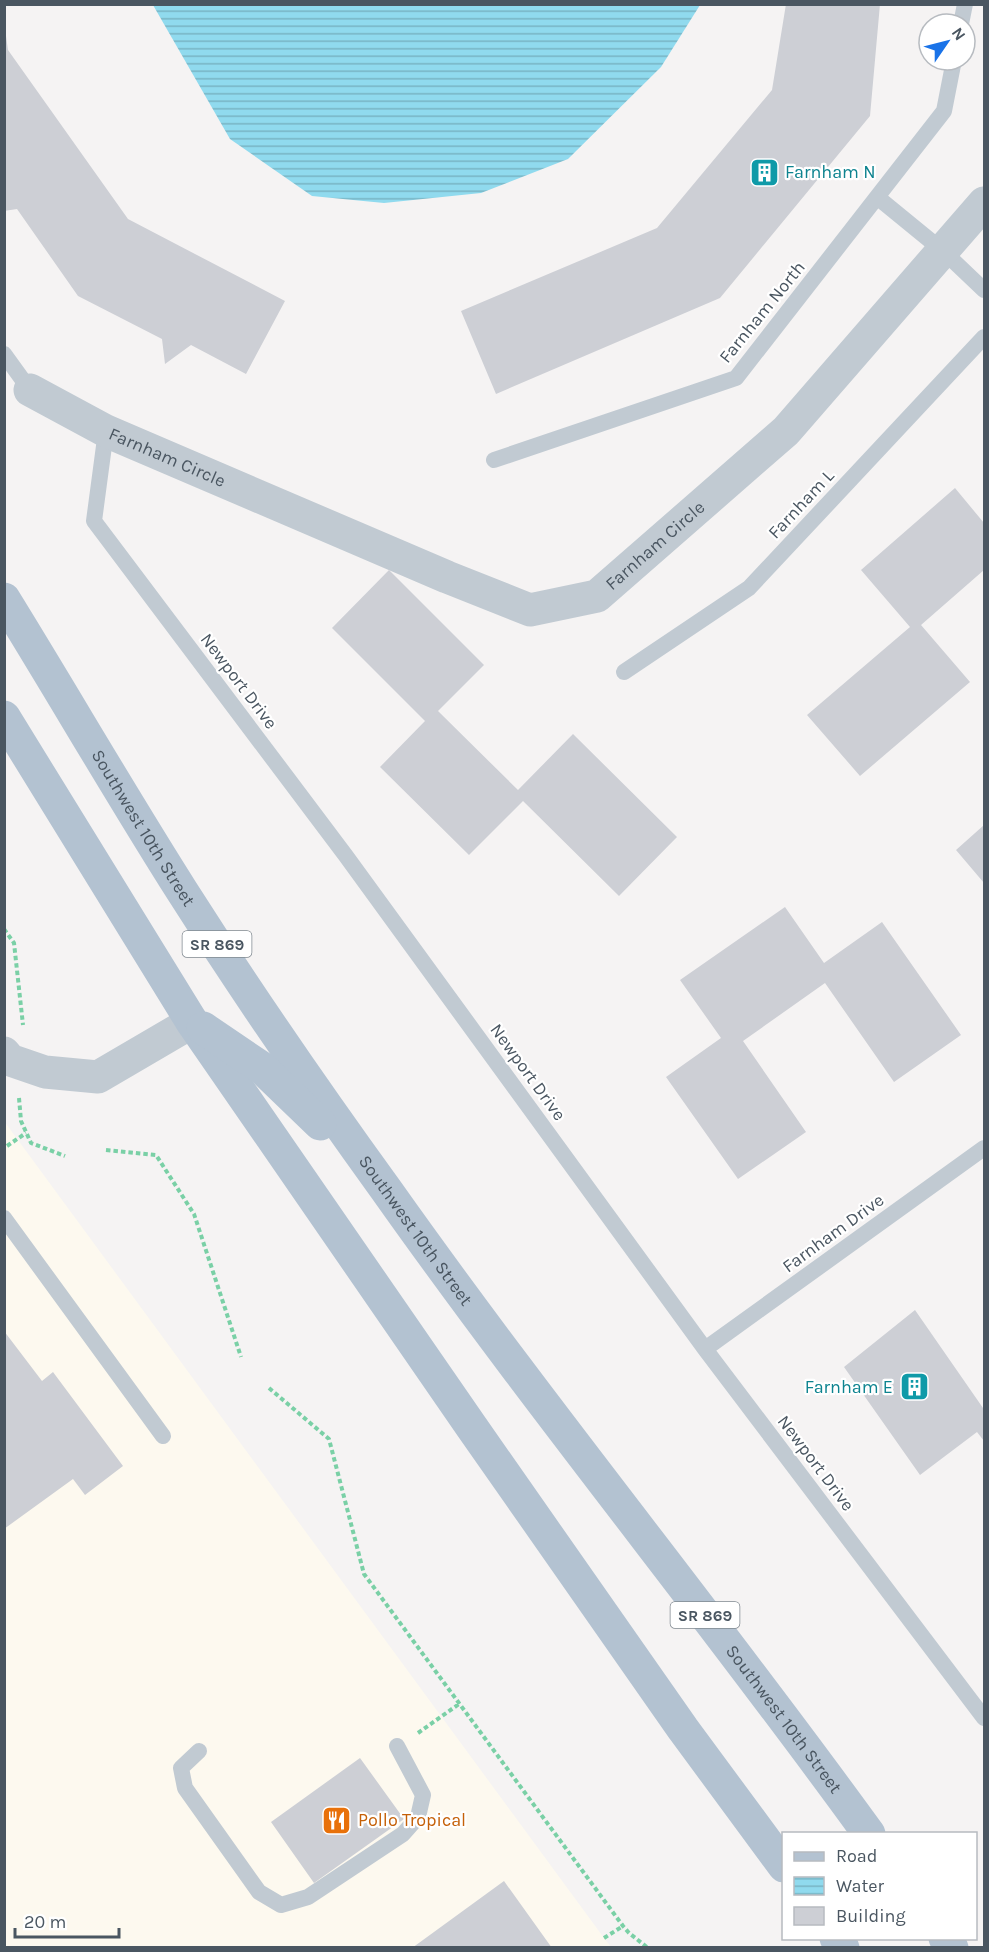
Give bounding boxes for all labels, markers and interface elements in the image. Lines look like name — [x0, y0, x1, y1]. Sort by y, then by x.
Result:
north arrow — [917, 12, 977, 72]
text: N — [948, 24, 970, 44]
building icon: Farnham N — [748, 156, 780, 188]
place label: Farnham N — [785, 161, 875, 183]
street label: Farnham North — [714, 257, 810, 367]
street label: Farnham Circle — [106, 423, 229, 492]
street label: Farnham L — [763, 464, 839, 543]
street label: Farnham Circle — [601, 496, 709, 595]
street label: Newport Drive — [196, 629, 282, 733]
street label: Southwest 10th Street — [87, 746, 200, 911]
road number: SR 869 — [182, 931, 252, 957]
street label: Newport Drive — [485, 1019, 571, 1125]
street label: Southwest 10th Street — [354, 1151, 477, 1310]
street label: Farnham Drive — [778, 1189, 888, 1277]
building icon: Farnham E — [898, 1371, 930, 1403]
place label: Farnham E — [805, 1376, 893, 1398]
street label: Newport Drive — [773, 1411, 859, 1515]
road number: SR 869 — [670, 1602, 740, 1628]
street label: Southwest 10th Street — [721, 1640, 847, 1798]
restaurant icon: Pollo Tropical — [321, 1804, 353, 1836]
place label: Pollo Tropical — [358, 1809, 466, 1831]
legend — [782, 1832, 977, 1940]
text: Road — [836, 1845, 877, 1867]
text: Water — [836, 1875, 884, 1897]
scale bar — [15, 1901, 118, 1939]
text: Building — [836, 1905, 906, 1927]
text: 20 m — [24, 1911, 66, 1933]

